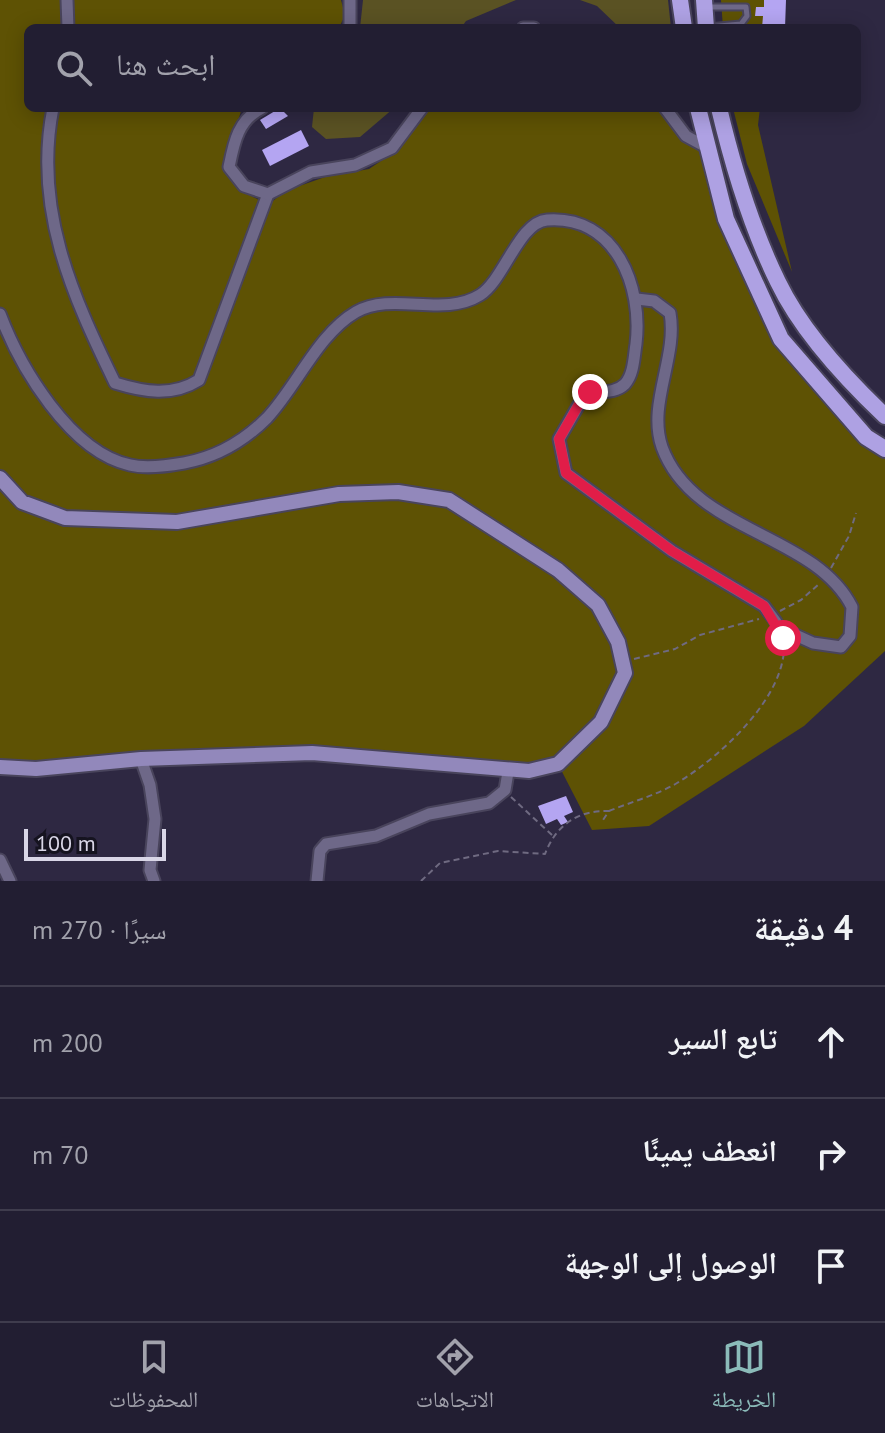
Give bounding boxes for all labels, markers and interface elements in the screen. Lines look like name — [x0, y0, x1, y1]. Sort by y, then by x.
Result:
search box — [24, 24, 861, 112]
text: ابحث هنا — [116, 44, 215, 83]
icon: search — [52, 46, 96, 90]
route end — [572, 374, 608, 410]
route start — [765, 620, 801, 656]
scale bar — [24, 825, 166, 861]
text: 100 m — [36, 829, 96, 857]
text: 4 دقيقة — [754, 905, 853, 949]
text: سيرًا · 270 m — [32, 913, 167, 946]
text: تابع السير — [669, 1018, 777, 1057]
icon: ahead — [809, 1020, 853, 1064]
text: 200 m — [32, 1026, 103, 1059]
text: انعطف يمينًا — [642, 1130, 777, 1169]
icon: right — [809, 1132, 853, 1176]
text: 70 m — [32, 1138, 88, 1171]
text: الوصول إلى الوجهة — [565, 1242, 777, 1281]
icon: arrive — [809, 1244, 853, 1288]
tab: المحفوظات — [109, 1335, 198, 1421]
tab: الاتجاهات — [416, 1335, 494, 1421]
tab: الخريطة — [711, 1335, 776, 1421]

